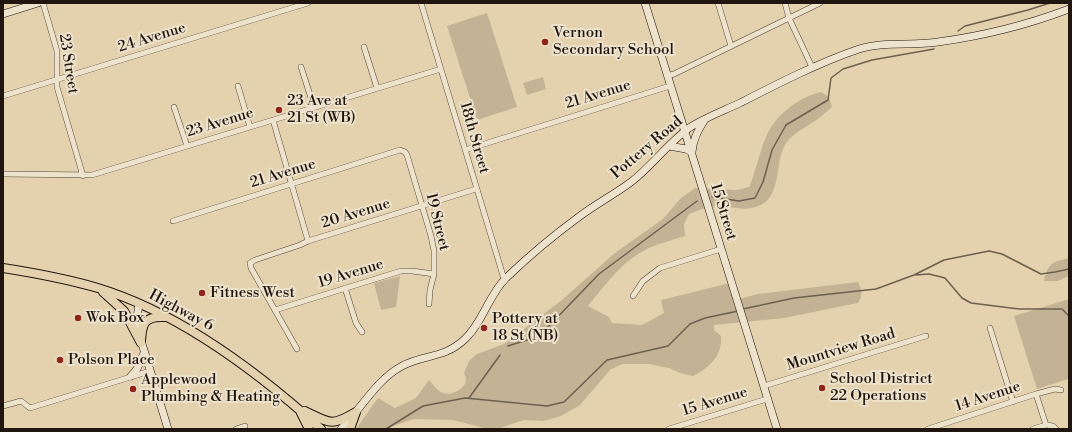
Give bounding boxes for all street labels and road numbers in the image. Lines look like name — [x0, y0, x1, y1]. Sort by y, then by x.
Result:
street label: 24 Avenue — [116, 19, 188, 57]
street label: 23 Street — [54, 33, 82, 95]
street label: 21 Avenue — [563, 76, 633, 114]
street label: 18th Street — [455, 100, 493, 176]
street label: 23 Avenue — [184, 104, 256, 142]
street label: Pottery Road — [608, 113, 686, 183]
street label: 21 Avenue — [248, 155, 318, 193]
street label: 15 Street — [706, 181, 740, 243]
street label: 19 Street — [421, 191, 453, 253]
street label: 20 Avenue — [319, 195, 393, 233]
street label: 19 Avenue — [316, 256, 386, 292]
street label: Highway 6 — [145, 286, 217, 336]
street label: Mountview Road — [785, 325, 897, 375]
street label: 14 Avenue — [953, 378, 1023, 416]
street label: 15 Avenue — [680, 384, 750, 420]

